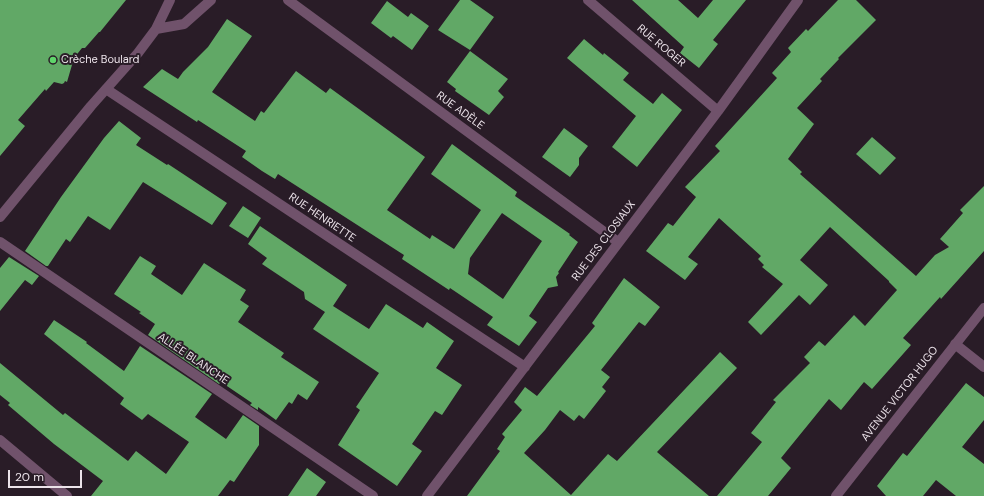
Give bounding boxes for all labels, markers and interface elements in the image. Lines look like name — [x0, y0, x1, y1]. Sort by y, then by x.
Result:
street label: RUE ROGER — [634, 22, 688, 70]
place label: Crèche Boulard — [61, 53, 139, 67]
marker: Crèche Boulard — [48, 55, 58, 65]
street label: RUE ADÈLE — [433, 89, 487, 133]
street label: RUE HENRIETTE — [286, 191, 358, 245]
street label: RUE DES CLOSIAUX — [569, 198, 639, 284]
street label: ALLÉE BLANCHE — [155, 330, 231, 388]
street label: AVENUE VICTOR HUGO — [859, 344, 941, 444]
scale bar — [10, 462, 84, 488]
text: 20 m — [15, 469, 44, 485]

